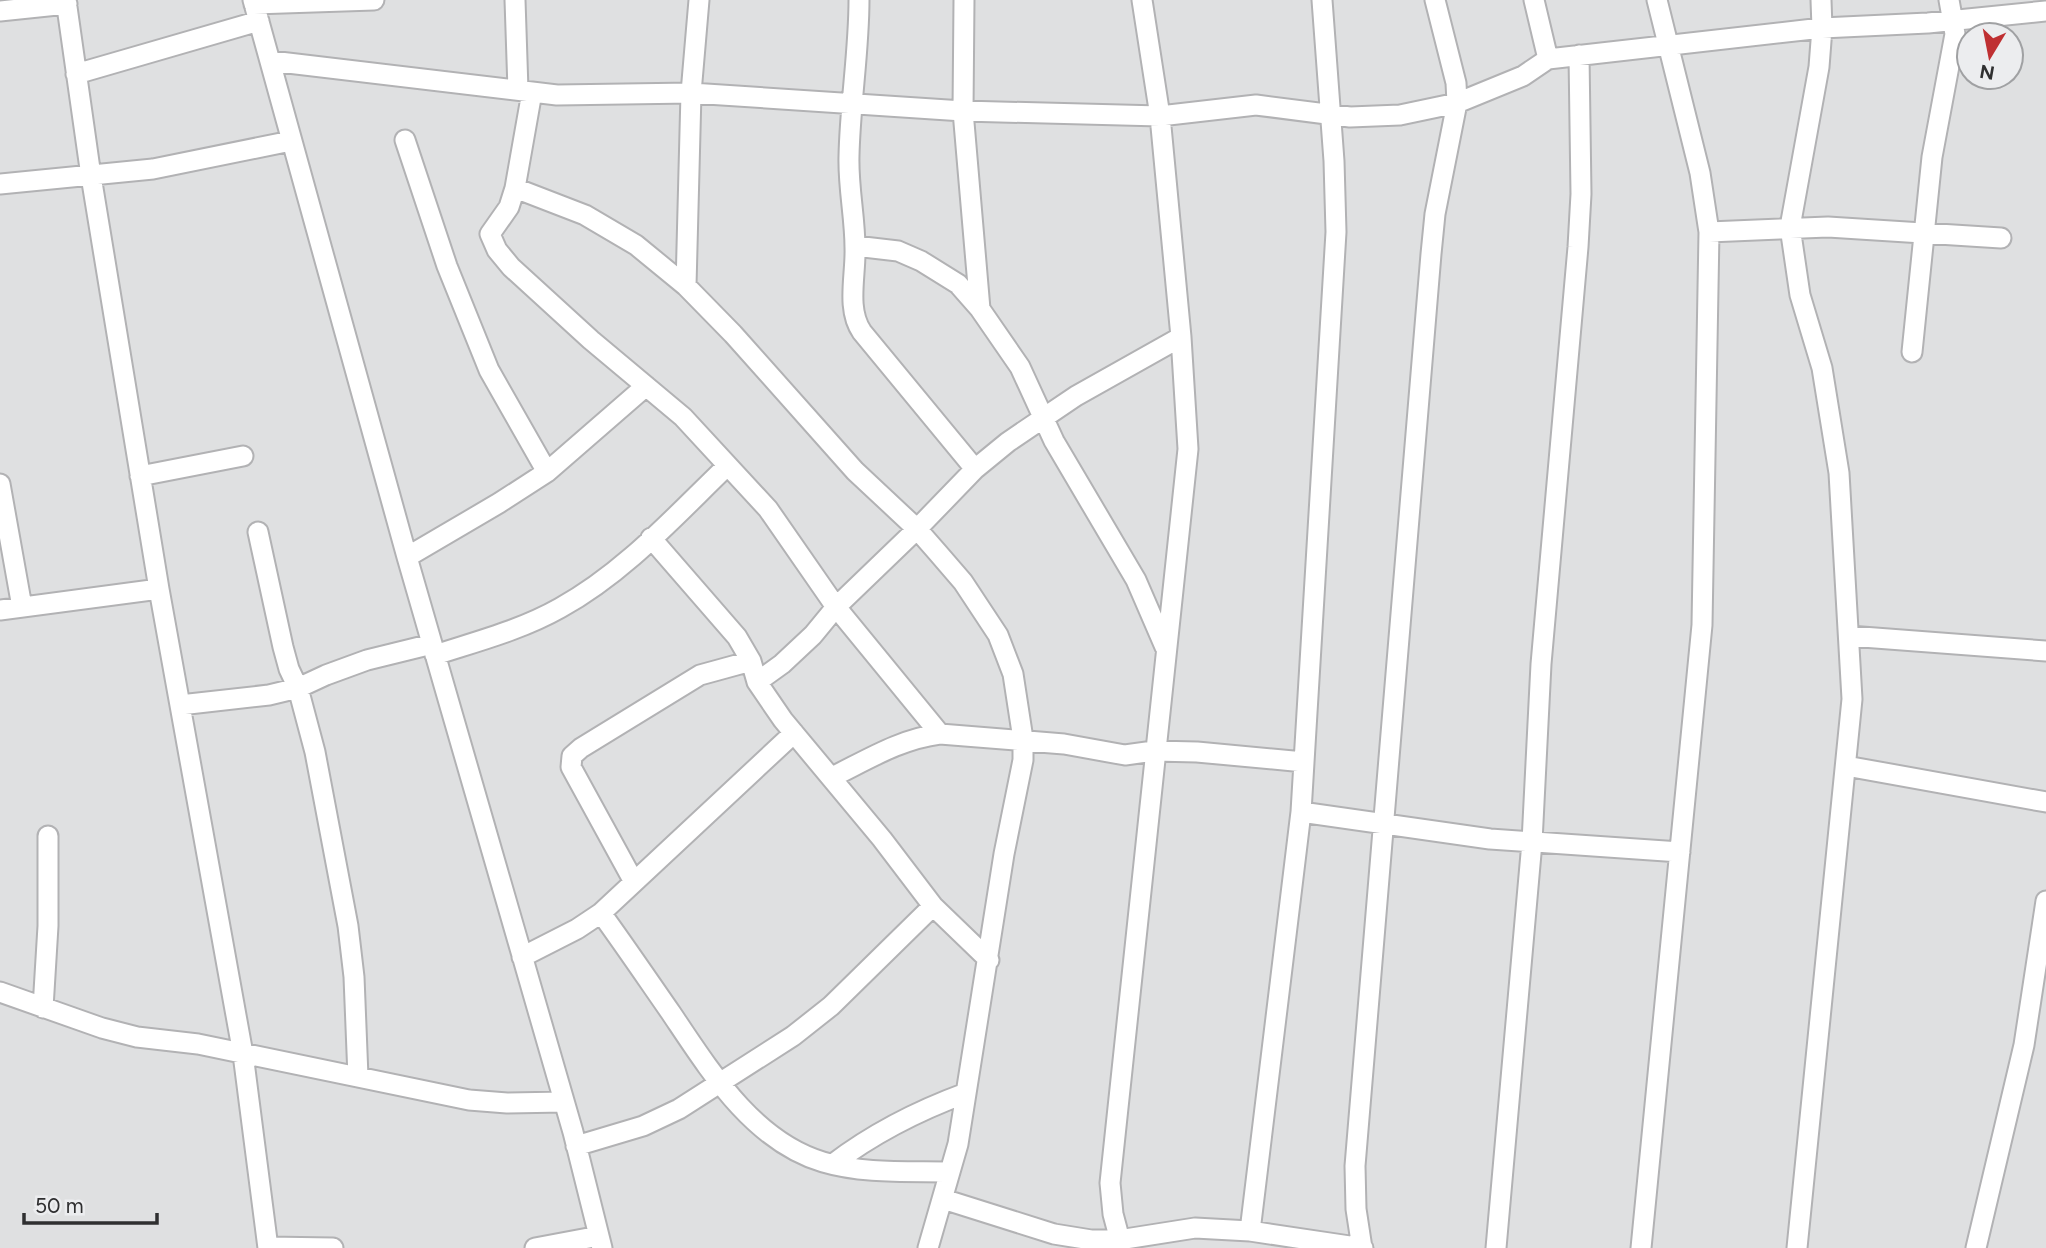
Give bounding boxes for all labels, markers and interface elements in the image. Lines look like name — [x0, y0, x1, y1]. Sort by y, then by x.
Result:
north arrow — [1955, 21, 2025, 91]
text: N — [1978, 60, 1996, 85]
scale bar — [24, 1182, 158, 1226]
text: 50 m — [35, 1193, 84, 1218]

